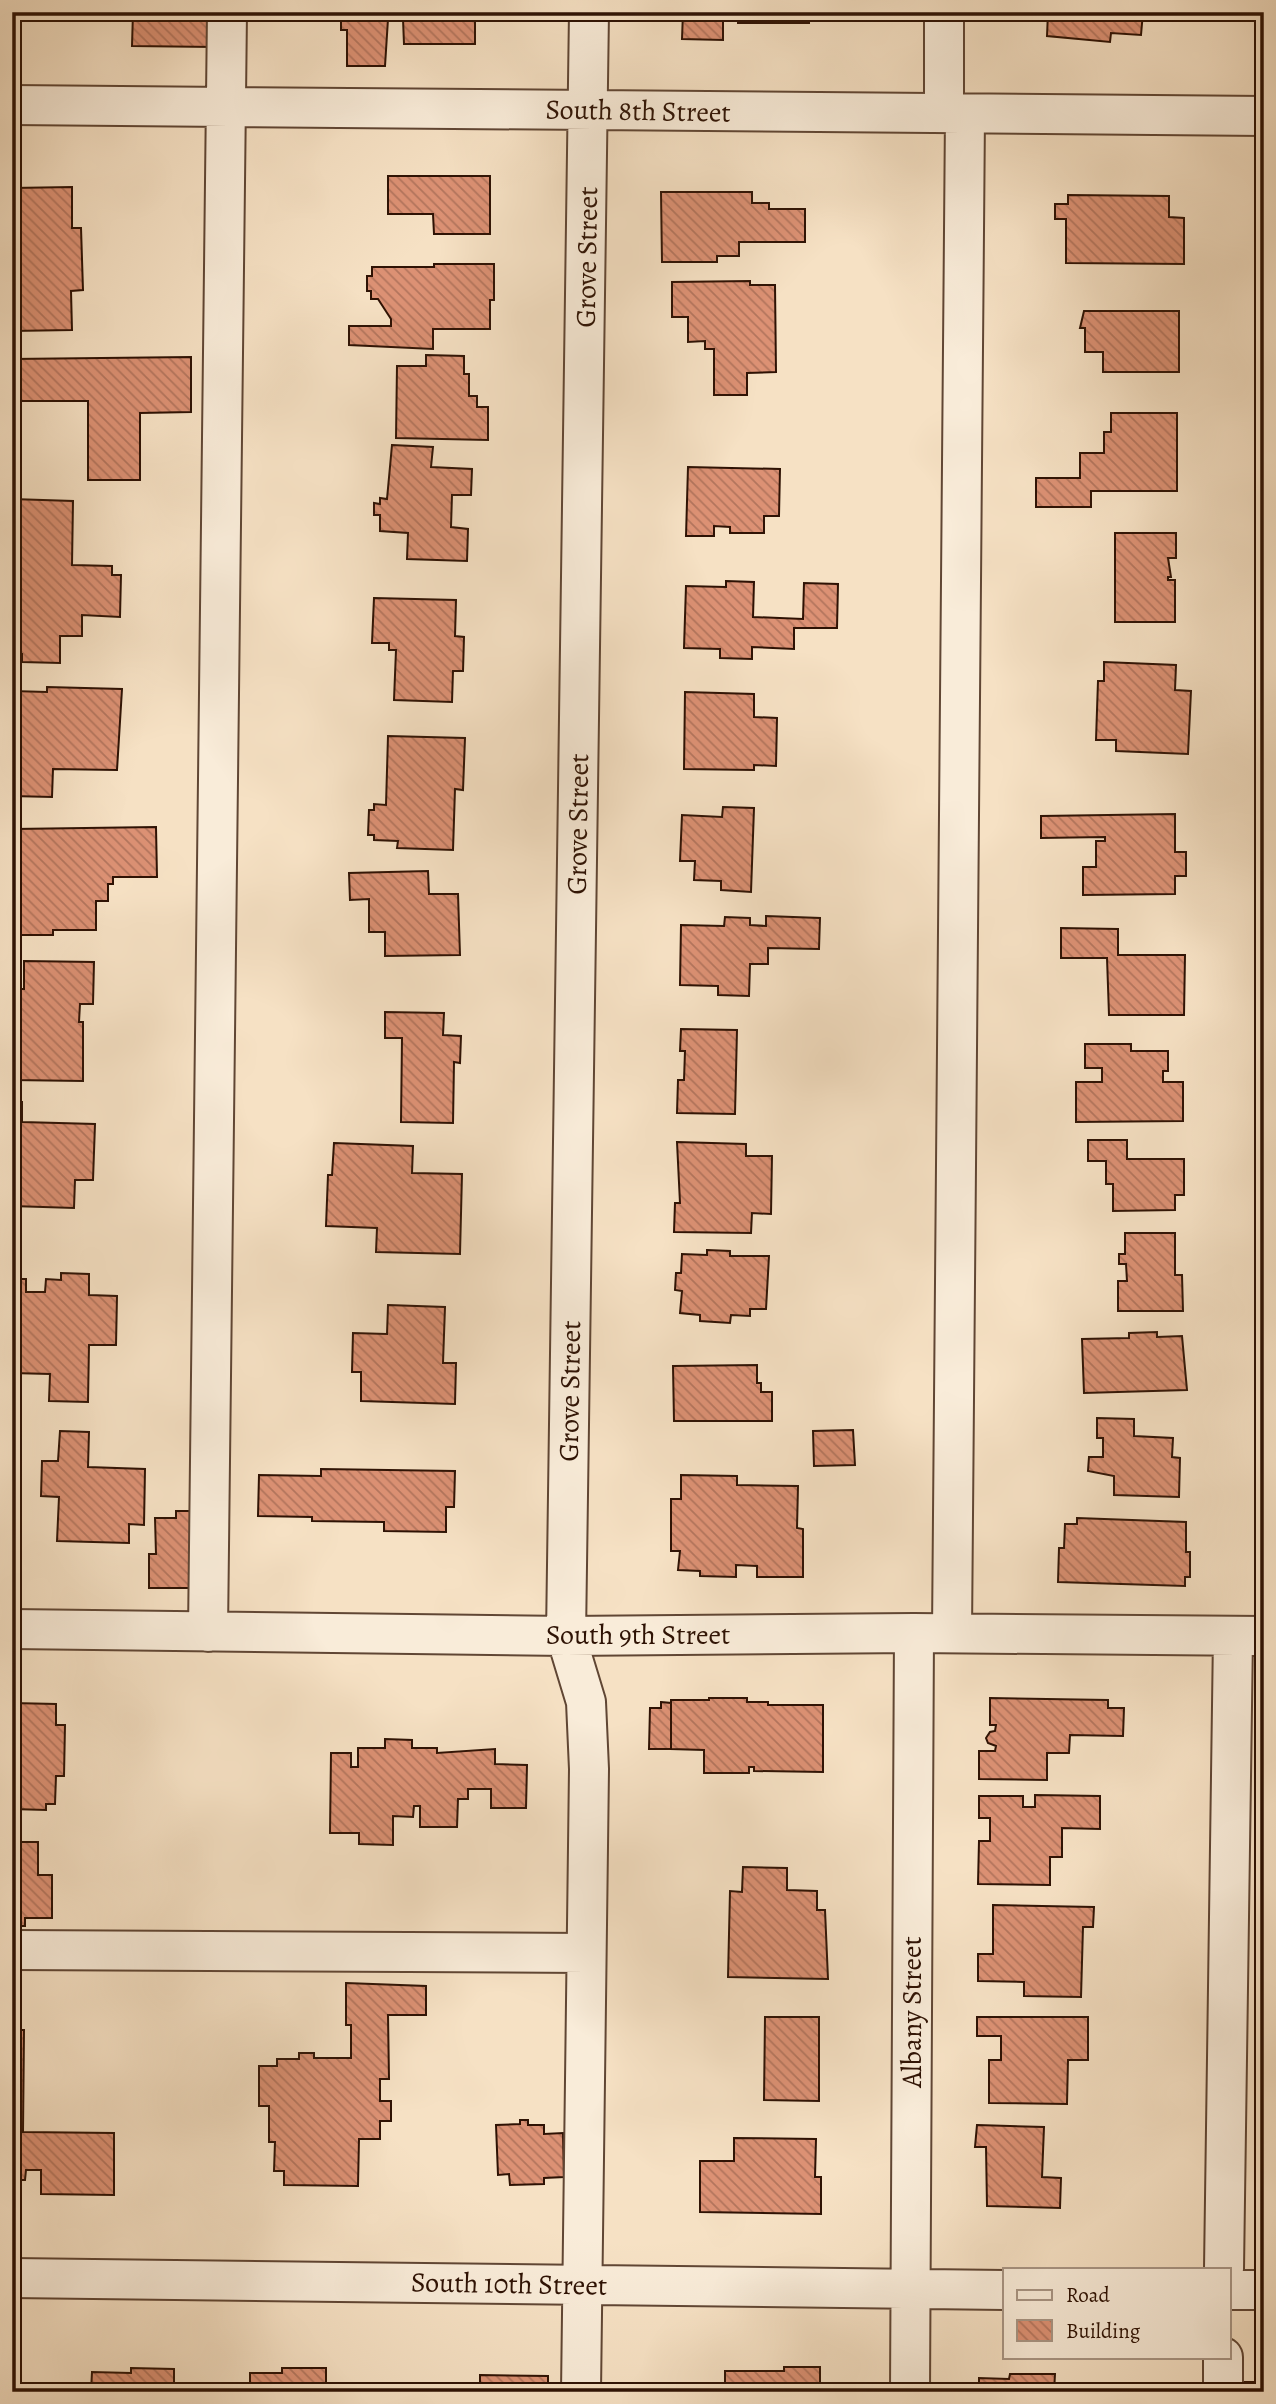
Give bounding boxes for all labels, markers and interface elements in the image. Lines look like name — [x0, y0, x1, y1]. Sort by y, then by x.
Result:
street label: South 8th Street — [545, 90, 731, 132]
street label: Grove Street — [567, 186, 607, 328]
street label: Grove Street — [558, 753, 598, 895]
street label: Grove Street — [550, 1320, 590, 1462]
street label: South 9th Street — [546, 1616, 730, 1654]
street label: Albany Street — [893, 1936, 931, 2089]
street label: South 10th Street — [411, 2263, 607, 2305]
legend — [1003, 2268, 1230, 2358]
text: Road — [1066, 2281, 1110, 2309]
text: Building — [1066, 2317, 1141, 2345]

